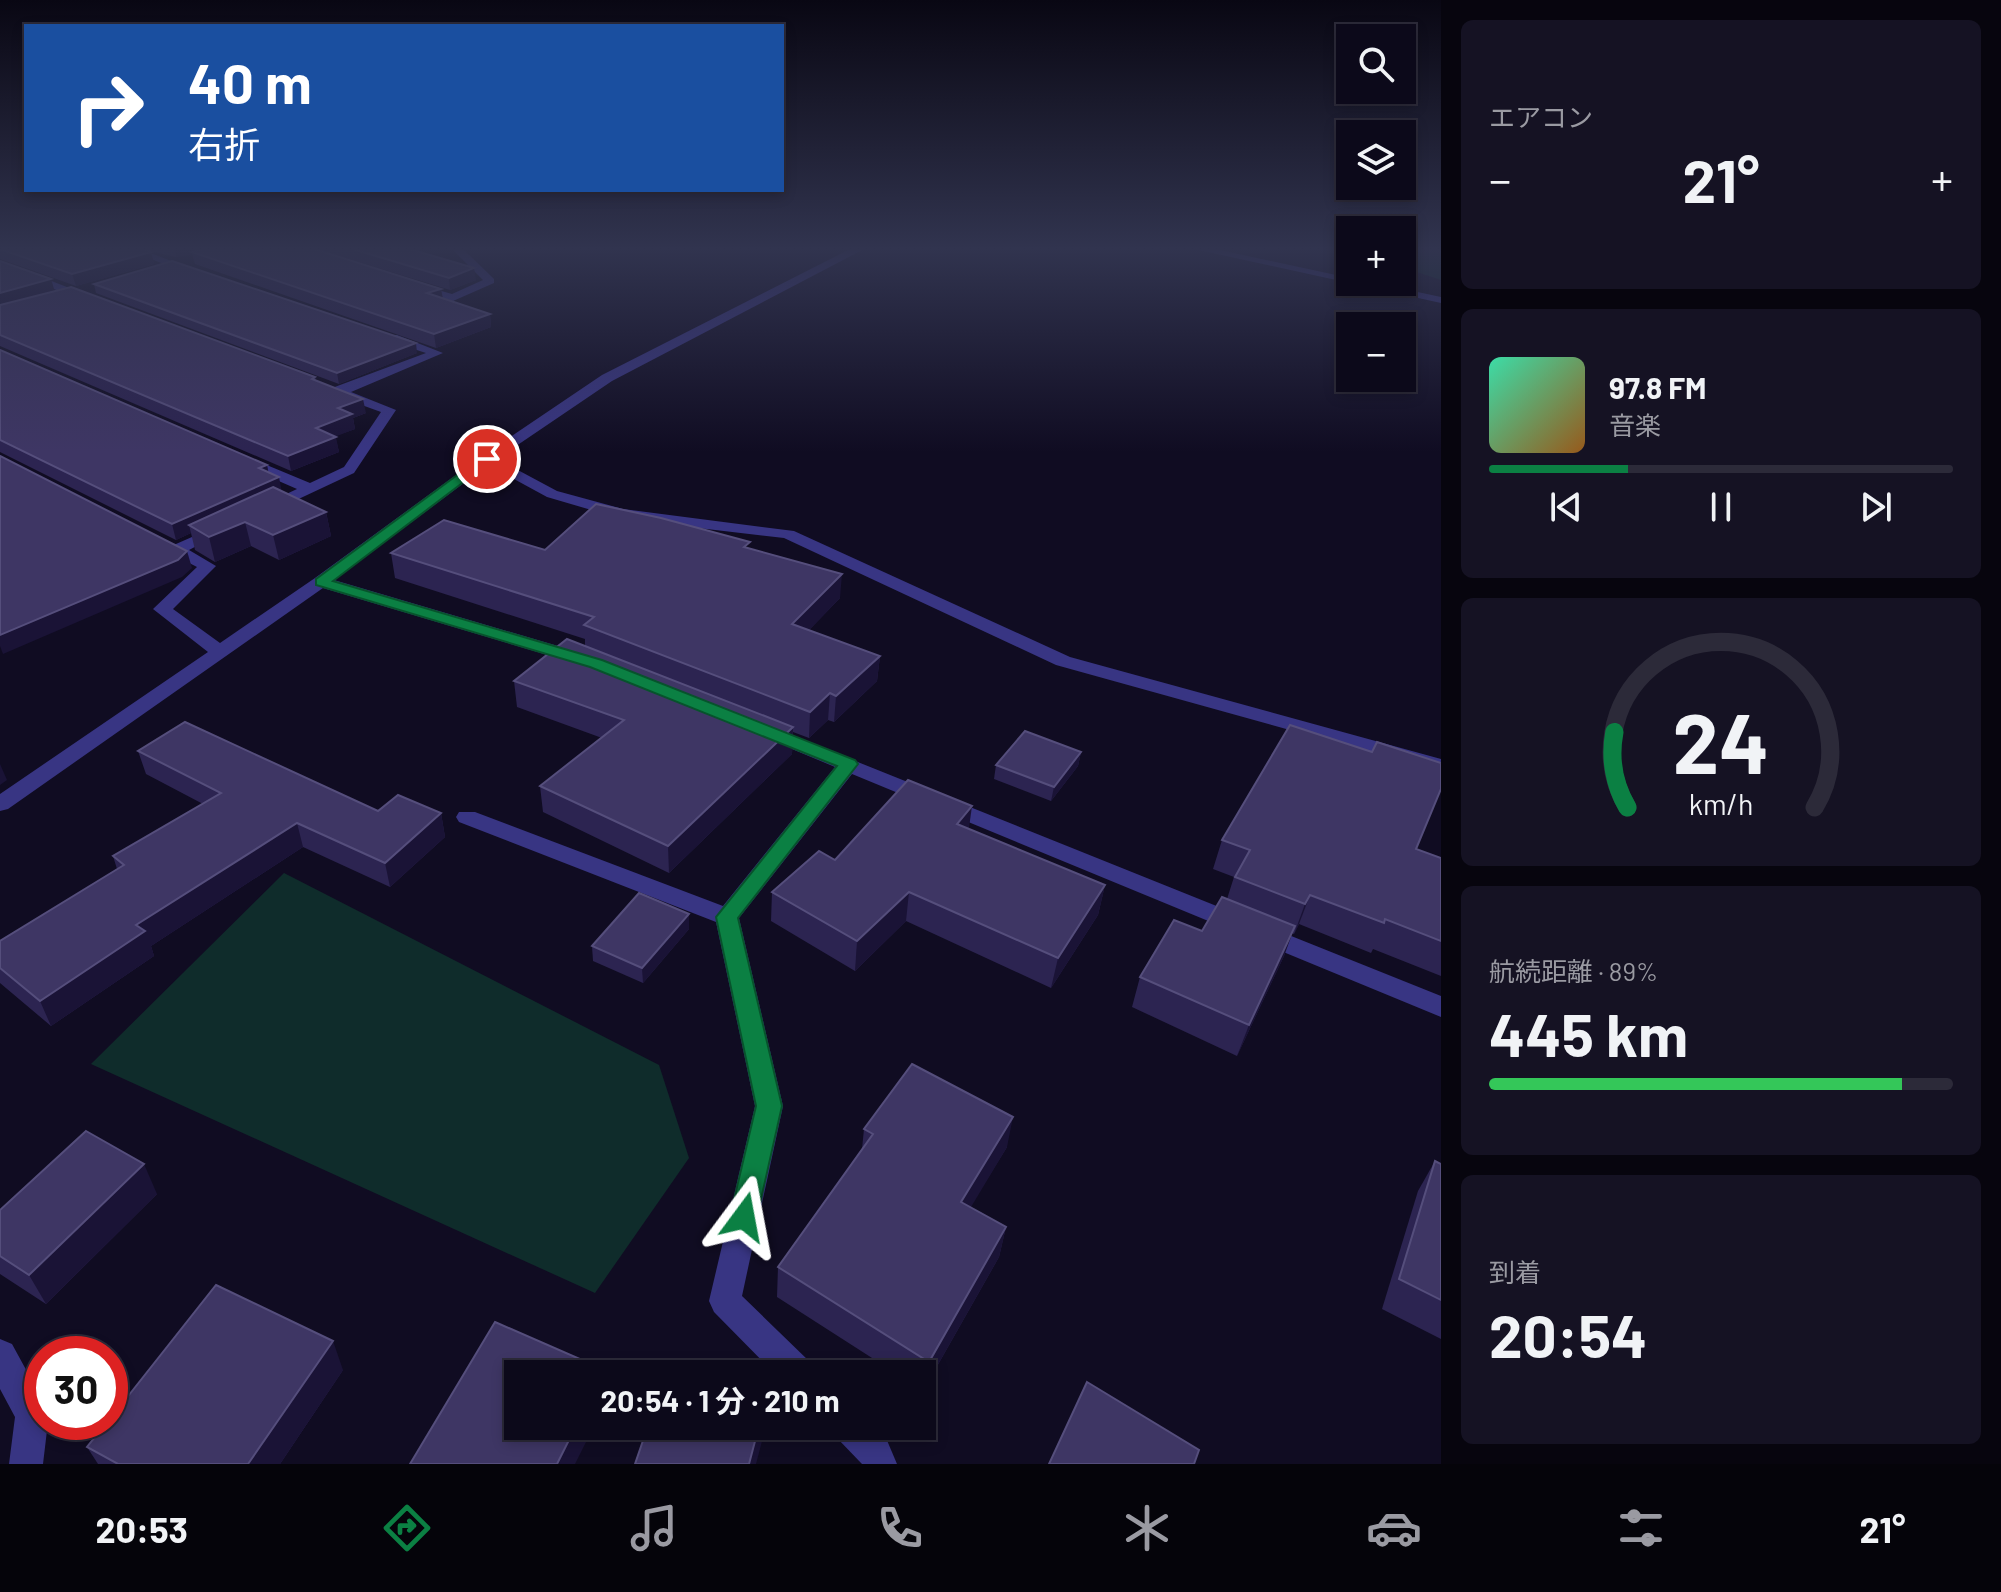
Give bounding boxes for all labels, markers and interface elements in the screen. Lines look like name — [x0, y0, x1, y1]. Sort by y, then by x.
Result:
map controls — [1336, 24, 1416, 392]
button: search — [1336, 24, 1416, 104]
text: 40 m — [188, 48, 312, 115]
icon: right — [56, 56, 160, 160]
text: エアコン — [1489, 101, 1593, 132]
button: layers — [1336, 120, 1416, 200]
text: 右折 — [188, 122, 260, 165]
text: 21° — [1682, 143, 1760, 215]
text: − — [1489, 152, 1511, 205]
text: + — [1931, 152, 1953, 205]
button: + — [1336, 216, 1416, 296]
button: − — [1336, 312, 1416, 392]
text: 97.8 FM — [1609, 369, 1706, 405]
text: 音楽 — [1609, 409, 1661, 440]
pin — [453, 425, 521, 493]
icon: arrive — [465, 437, 509, 481]
icon: previous — [1544, 485, 1588, 529]
icon: pause — [1699, 485, 1743, 529]
icon: next — [1854, 485, 1898, 529]
text: 24 — [1673, 691, 1769, 791]
text: km/h — [1689, 786, 1753, 821]
text: 航続距離 · 89% — [1489, 955, 1658, 986]
text: 445 km — [1489, 997, 1688, 1069]
position arrow — [702, 1175, 786, 1259]
text: 到着 — [1489, 1256, 1541, 1287]
text: 20:54 — [1489, 1298, 1647, 1370]
speed limit sign: 30 — [24, 1336, 128, 1440]
text: 20:54 · 1 分 · 210 m — [600, 1382, 840, 1418]
icon: directions — [379, 1500, 435, 1556]
icon: music — [626, 1500, 682, 1556]
icon: phone — [872, 1500, 928, 1556]
icon: climate — [1119, 1500, 1175, 1556]
icon: car — [1366, 1500, 1422, 1556]
icon: filters — [1613, 1500, 1669, 1556]
text: 20:53 — [95, 1507, 188, 1550]
text: 21° — [1859, 1507, 1906, 1550]

